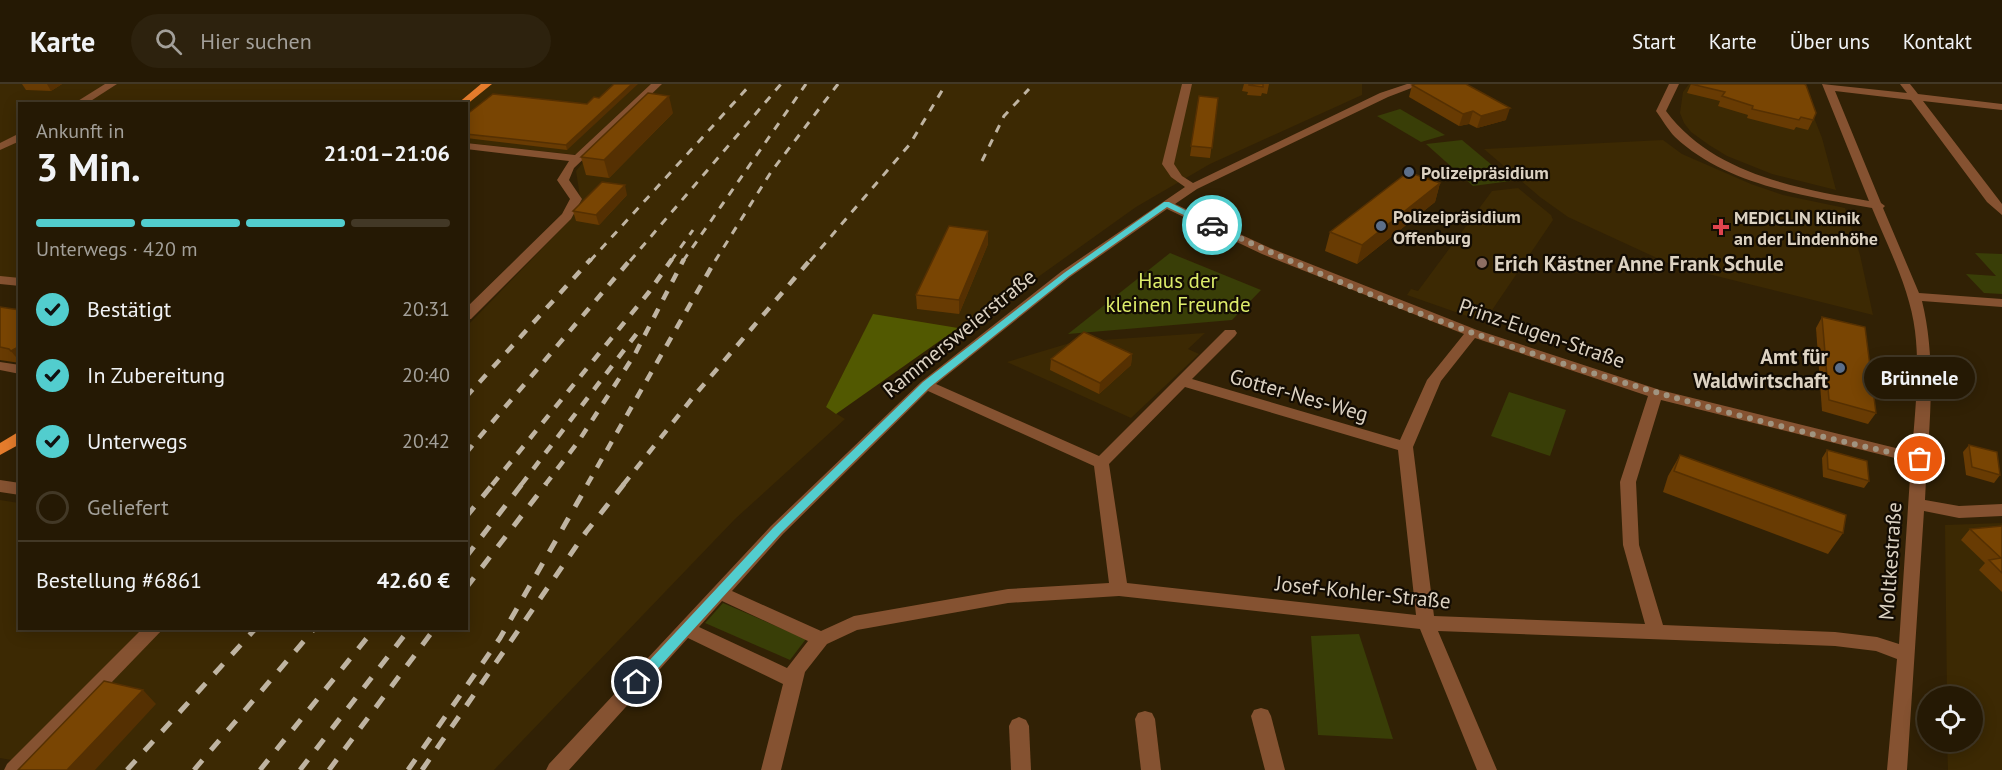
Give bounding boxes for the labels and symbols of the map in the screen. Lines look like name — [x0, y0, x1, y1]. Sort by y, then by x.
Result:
place label: Polizeipräsidium — [1421, 161, 1549, 184]
marker: Polizeipräsidium — [1402, 165, 1416, 179]
courier — [1182, 195, 1242, 255]
place label: Polizeipräsidium Offenburg — [1393, 205, 1521, 249]
place label: MEDICLIN Klinik an der Lindenhöhe — [1734, 206, 1878, 250]
marker: MEDICLIN Klinik an der Lindenhöhe — [1712, 218, 1730, 236]
marker: Polizeipräsidium Offenburg — [1374, 219, 1388, 233]
place label: Erich Kästner Anne Frank Schule — [1494, 250, 1784, 277]
marker: Erich Kästner Anne Frank Schule — [1475, 256, 1489, 270]
street label: Rammersweierstraße — [877, 263, 1041, 403]
park label: Haus der kleinen Freunde — [1105, 267, 1251, 318]
street label: Prinz-Eugen-Straße — [1455, 292, 1629, 374]
place label: Amt für Waldwirtschaft — [1693, 343, 1829, 394]
callout: Brünnele — [1864, 357, 1976, 399]
marker: Amt für Waldwirtschaft — [1833, 361, 1847, 375]
street label: Gotter-Nes-Weg — [1227, 362, 1371, 428]
pin — [1894, 433, 1945, 484]
street label: Moltkestraße — [1872, 501, 1908, 621]
street label: Josef-Kohler-Straße — [1273, 569, 1452, 615]
pin — [611, 656, 662, 707]

